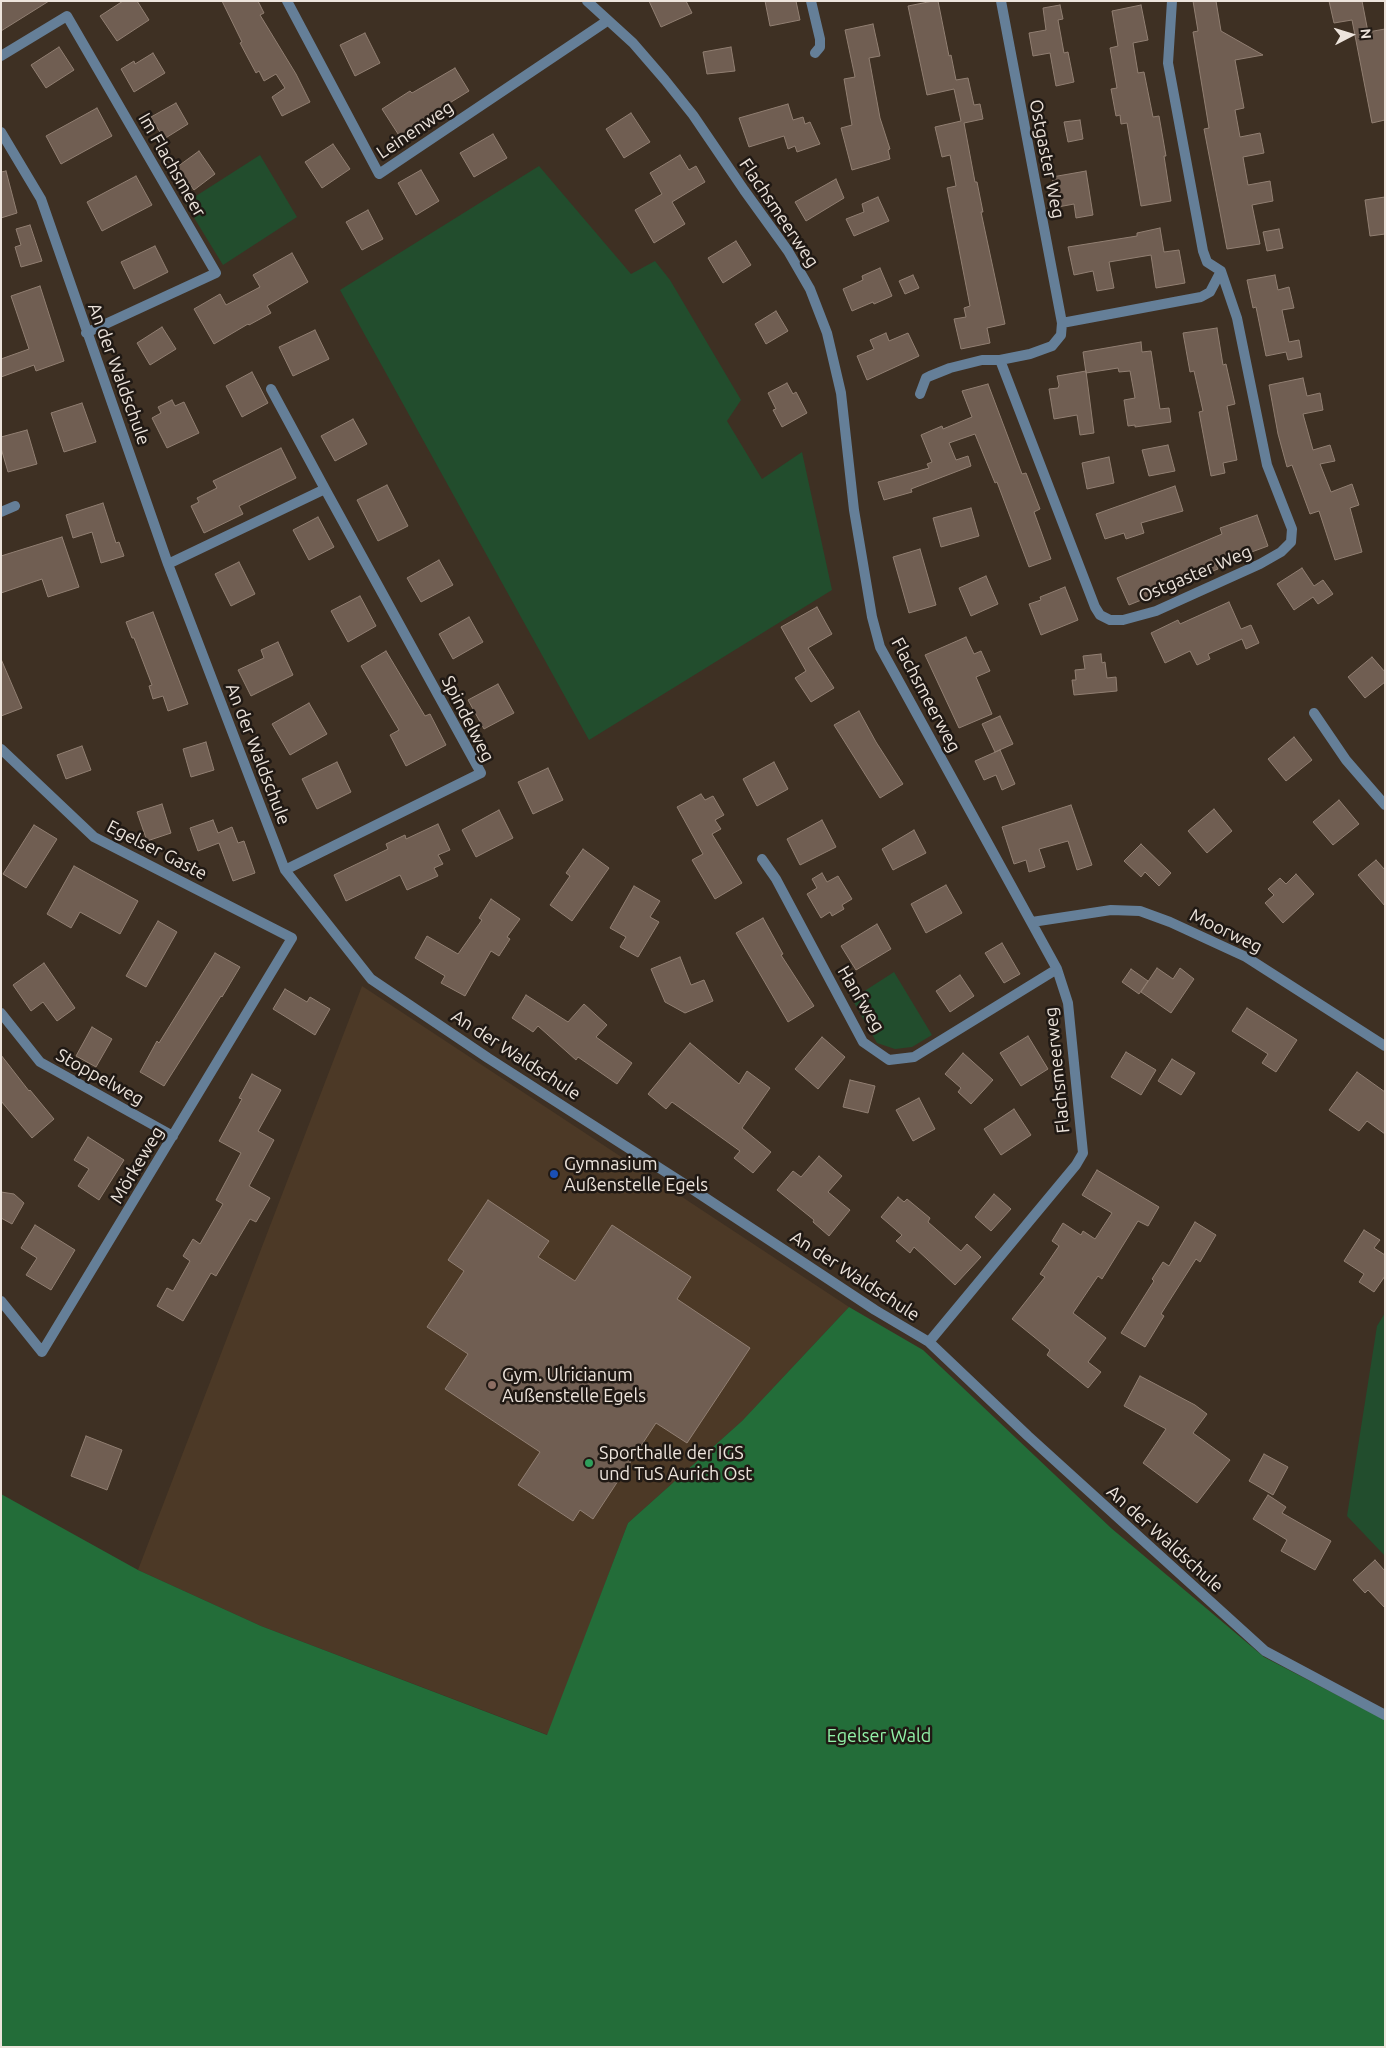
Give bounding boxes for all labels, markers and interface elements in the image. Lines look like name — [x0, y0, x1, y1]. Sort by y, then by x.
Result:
north arrow — [1326, 10, 1376, 60]
text: N — [1358, 28, 1374, 40]
street label: Leinenweg — [372, 96, 458, 164]
street label: Ostgaster Weg — [1025, 98, 1069, 220]
street label: Im Flachsmeer — [134, 109, 210, 221]
street label: Flachsmeerweg — [735, 154, 823, 272]
street label: An der Waldschule — [83, 300, 155, 448]
street label: Ostgaster Weg — [1135, 540, 1255, 608]
street label: Flachsmeerweg — [887, 634, 965, 756]
street label: Spindelweg — [437, 672, 499, 766]
street label: An der Waldschule — [221, 680, 295, 828]
street label: Egelser Gaste — [103, 816, 211, 884]
street label: Moorweg — [1186, 904, 1266, 958]
street label: Hanfweg — [833, 962, 889, 1036]
street label: An der Waldschule — [447, 1005, 585, 1105]
street label: Flachsmeerweg — [1040, 1006, 1074, 1134]
street label: Stoppelweg — [52, 1044, 148, 1110]
street label: Mörkeweg — [106, 1123, 168, 1207]
place label: Gymnasium Außenstelle Egels — [564, 1153, 708, 1196]
marker: Gymnasium Außenstelle Egels — [548, 1168, 560, 1180]
street label: An der Waldschule — [786, 1226, 924, 1326]
place label: Gym. Ulricianum Außenstelle Egels — [502, 1364, 646, 1406]
marker: Gym. Ulricianum Außenstelle Egels — [486, 1379, 498, 1391]
place label: Sporthalle der IGS und TuS Aurich Ost — [599, 1442, 752, 1485]
marker: Sporthalle der IGS und TuS Aurich Ost — [583, 1457, 595, 1469]
street label: An der Waldschule — [1102, 1481, 1228, 1597]
park label: Egelser Wald — [827, 1725, 931, 1747]

